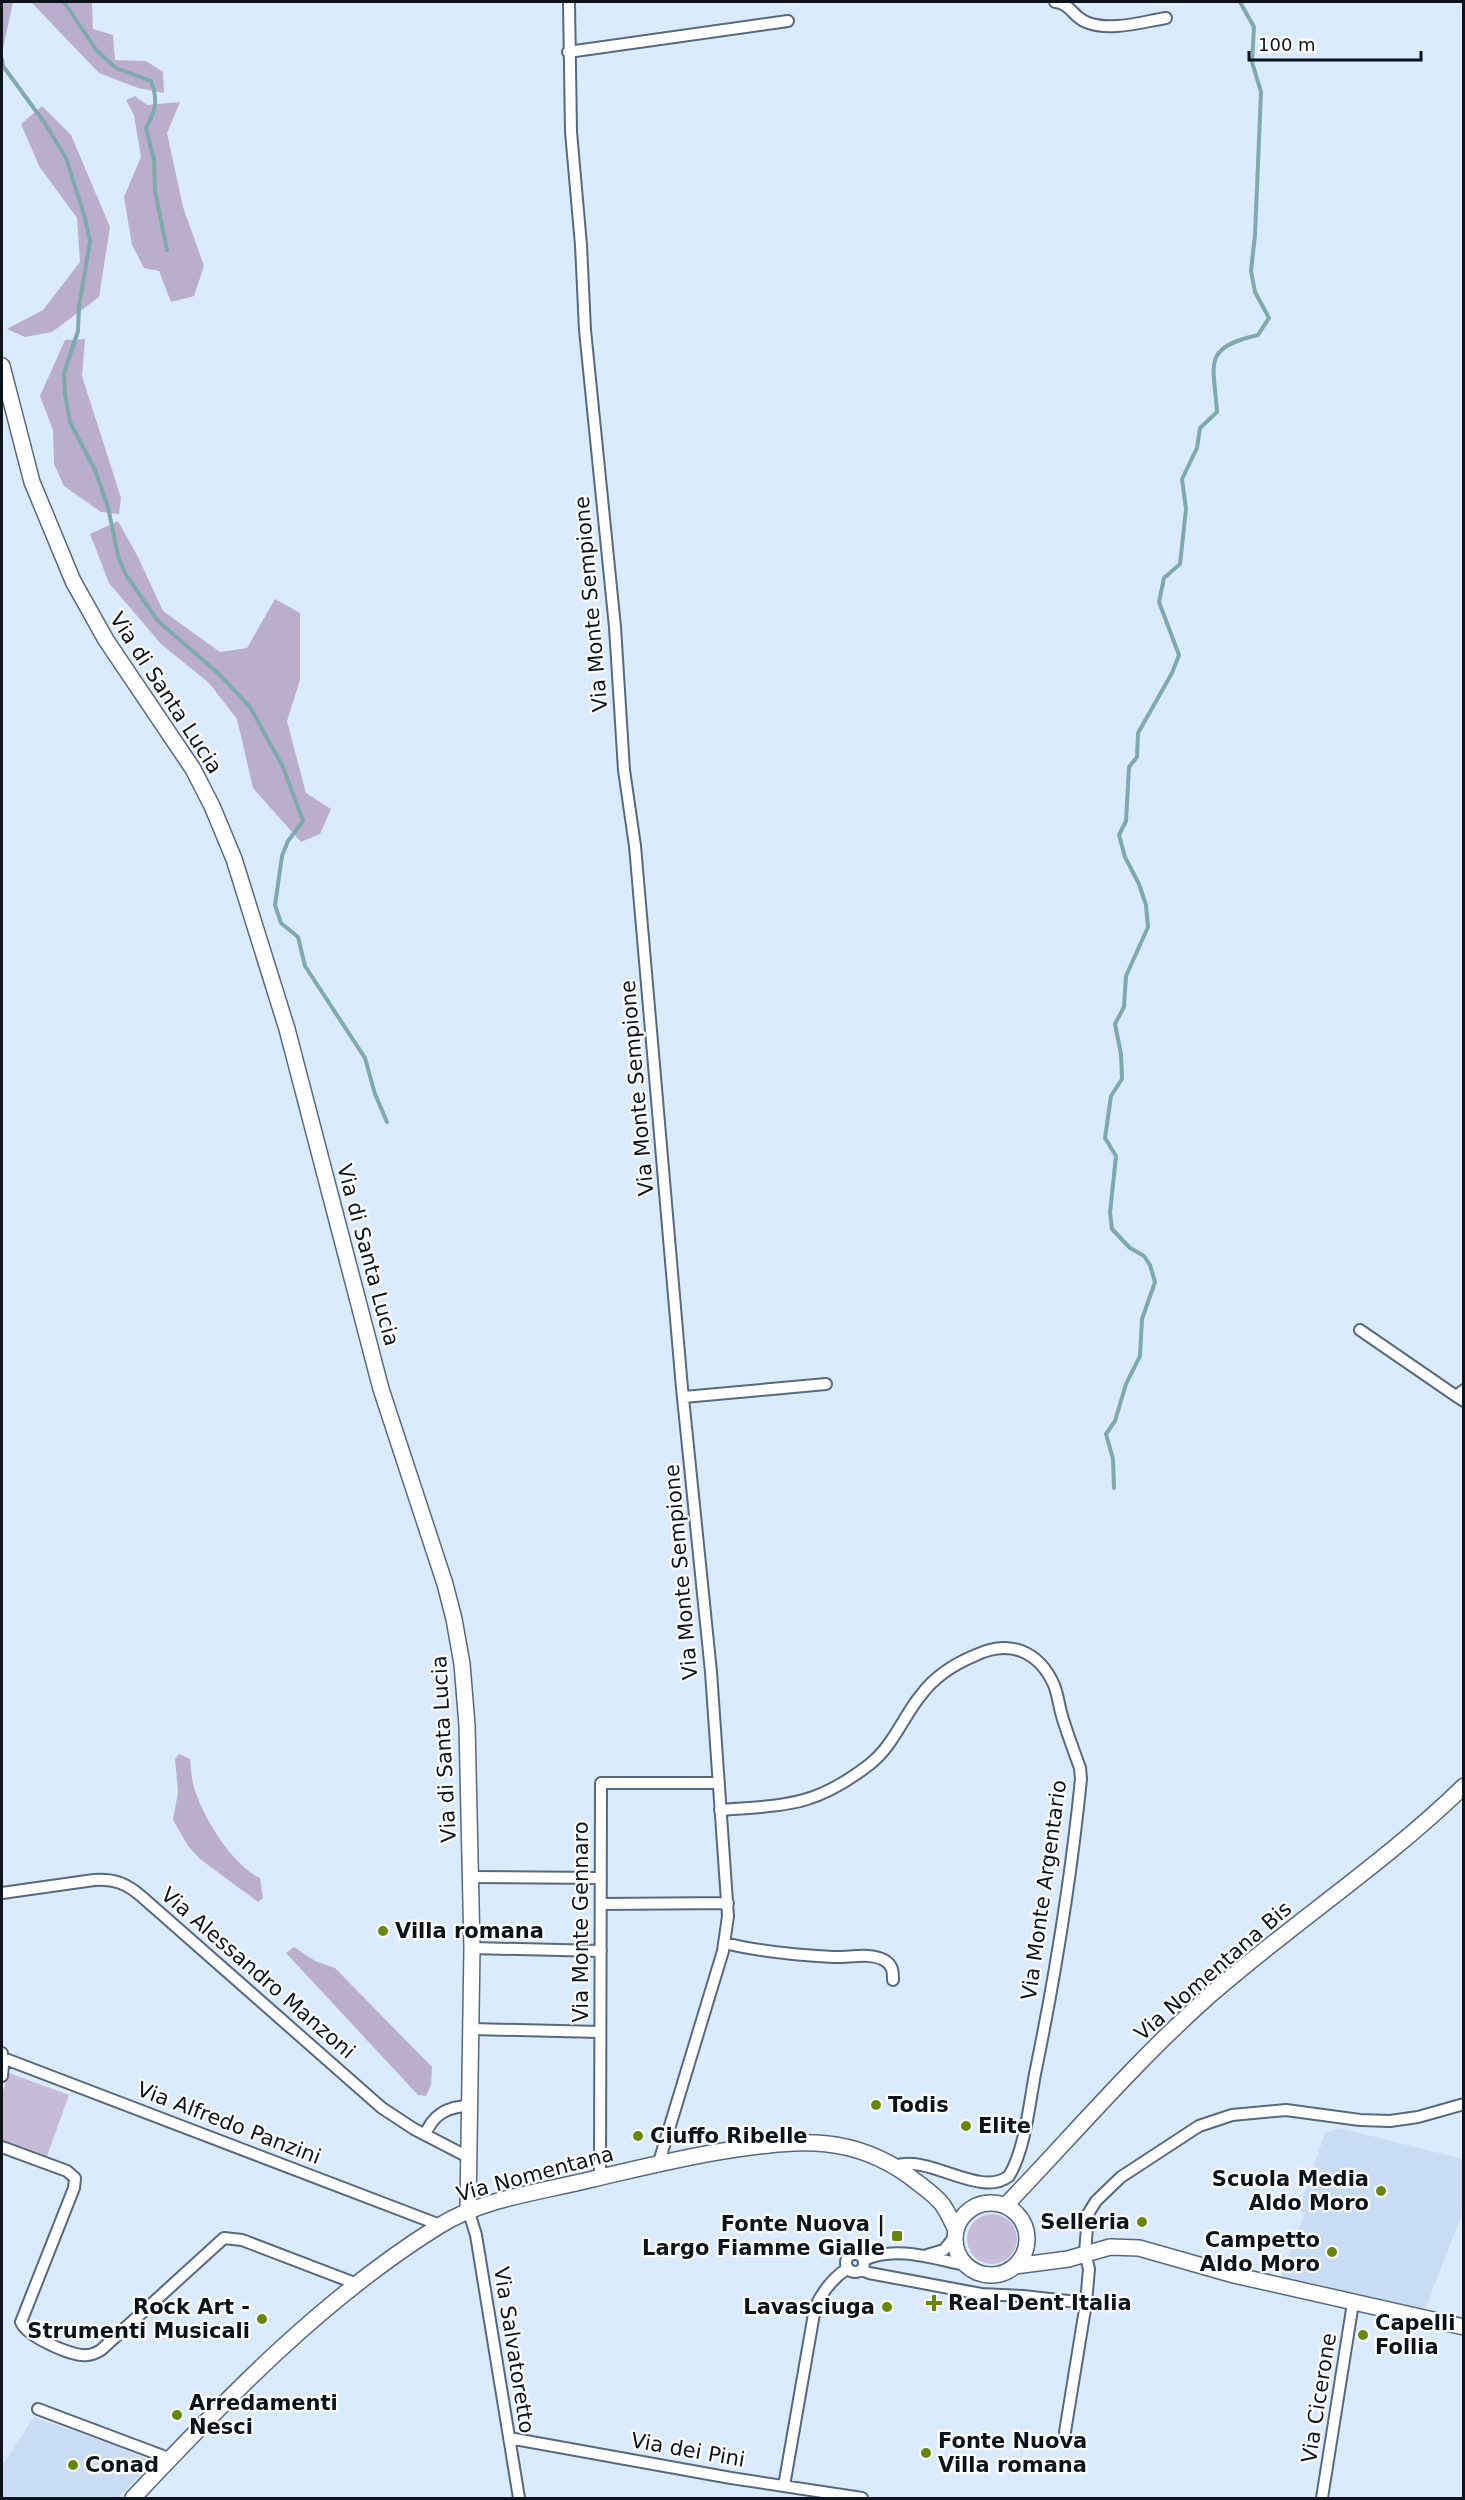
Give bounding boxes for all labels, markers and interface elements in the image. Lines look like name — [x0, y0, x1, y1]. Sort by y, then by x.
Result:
scale bar — [1249, 24, 1422, 62]
text: 100 m — [1258, 34, 1316, 55]
street label: Via Monte Sempione — [570, 495, 612, 713]
street label: Via di Santa Lucia — [105, 608, 227, 778]
street label: Via Monte Sempione — [616, 979, 658, 1197]
street label: Via di Santa Lucia — [332, 1161, 404, 1349]
street label: Via Monte Sempione — [660, 1463, 702, 1681]
street label: Via di Santa Lucia — [427, 1655, 461, 1843]
street label: Via Monte Argentario — [1017, 1778, 1071, 2002]
street label: Via Monte Gennaro — [569, 1821, 593, 2023]
street label: Via Alessandro Manzoni — [156, 1882, 360, 2064]
street label: Via Nomentana Bis — [1130, 1896, 1296, 2046]
place label: Villa romana — [395, 1919, 544, 1943]
marker: Villa romana — [376, 1924, 390, 1938]
street label: Via Alfredo Panzini — [134, 2077, 324, 2169]
place label: Todis — [888, 2093, 949, 2117]
marker: Todis — [869, 2098, 883, 2112]
place label: Elite — [978, 2114, 1031, 2138]
marker: Elite — [959, 2119, 973, 2133]
place label: Ciuffo Ribelle — [650, 2124, 808, 2148]
marker: Ciuffo Ribelle — [631, 2129, 645, 2143]
street label: Via Nomentana — [454, 2141, 616, 2207]
place label: Scuola Media Aldo Moro — [1212, 2167, 1369, 2215]
marker: Scuola Media Aldo Moro — [1374, 2184, 1388, 2198]
place label: Selleria — [1040, 2210, 1130, 2234]
place label: Fonte Nuova | Largo Fiamme Gialle — [642, 2212, 885, 2260]
marker: Selleria — [1135, 2215, 1149, 2229]
place label: Campetto Aldo Moro — [1200, 2228, 1320, 2276]
marker: Fonte Nuova | Largo Fiamme Gialle — [890, 2229, 904, 2243]
marker: Campetto Aldo Moro — [1325, 2245, 1339, 2259]
street label: Via Salvatoretto — [489, 2265, 539, 2435]
place label: Real Dent Italia — [948, 2291, 1132, 2315]
marker: Real Dent Italia — [925, 2294, 943, 2312]
place label: Rock Art - Strumenti Musicali — [27, 2295, 250, 2343]
place label: Lavasciuga — [743, 2295, 875, 2319]
marker: Lavasciuga — [880, 2300, 894, 2314]
place label: Capelli Follia — [1375, 2311, 1455, 2359]
marker: Rock Art - Strumenti Musicali — [255, 2312, 269, 2326]
marker: Capelli Follia — [1356, 2328, 1370, 2342]
street label: Via Cicerone — [1297, 2331, 1341, 2465]
place label: Arredamenti Nesci — [189, 2391, 338, 2439]
marker: Arredamenti Nesci — [170, 2408, 184, 2422]
street label: Via dei Pini — [629, 2428, 747, 2472]
place label: Fonte Nuova Villa romana — [938, 2429, 1087, 2477]
marker: Fonte Nuova Villa romana — [919, 2446, 933, 2460]
place label: Conad — [85, 2453, 159, 2477]
marker: Conad — [66, 2458, 80, 2472]

